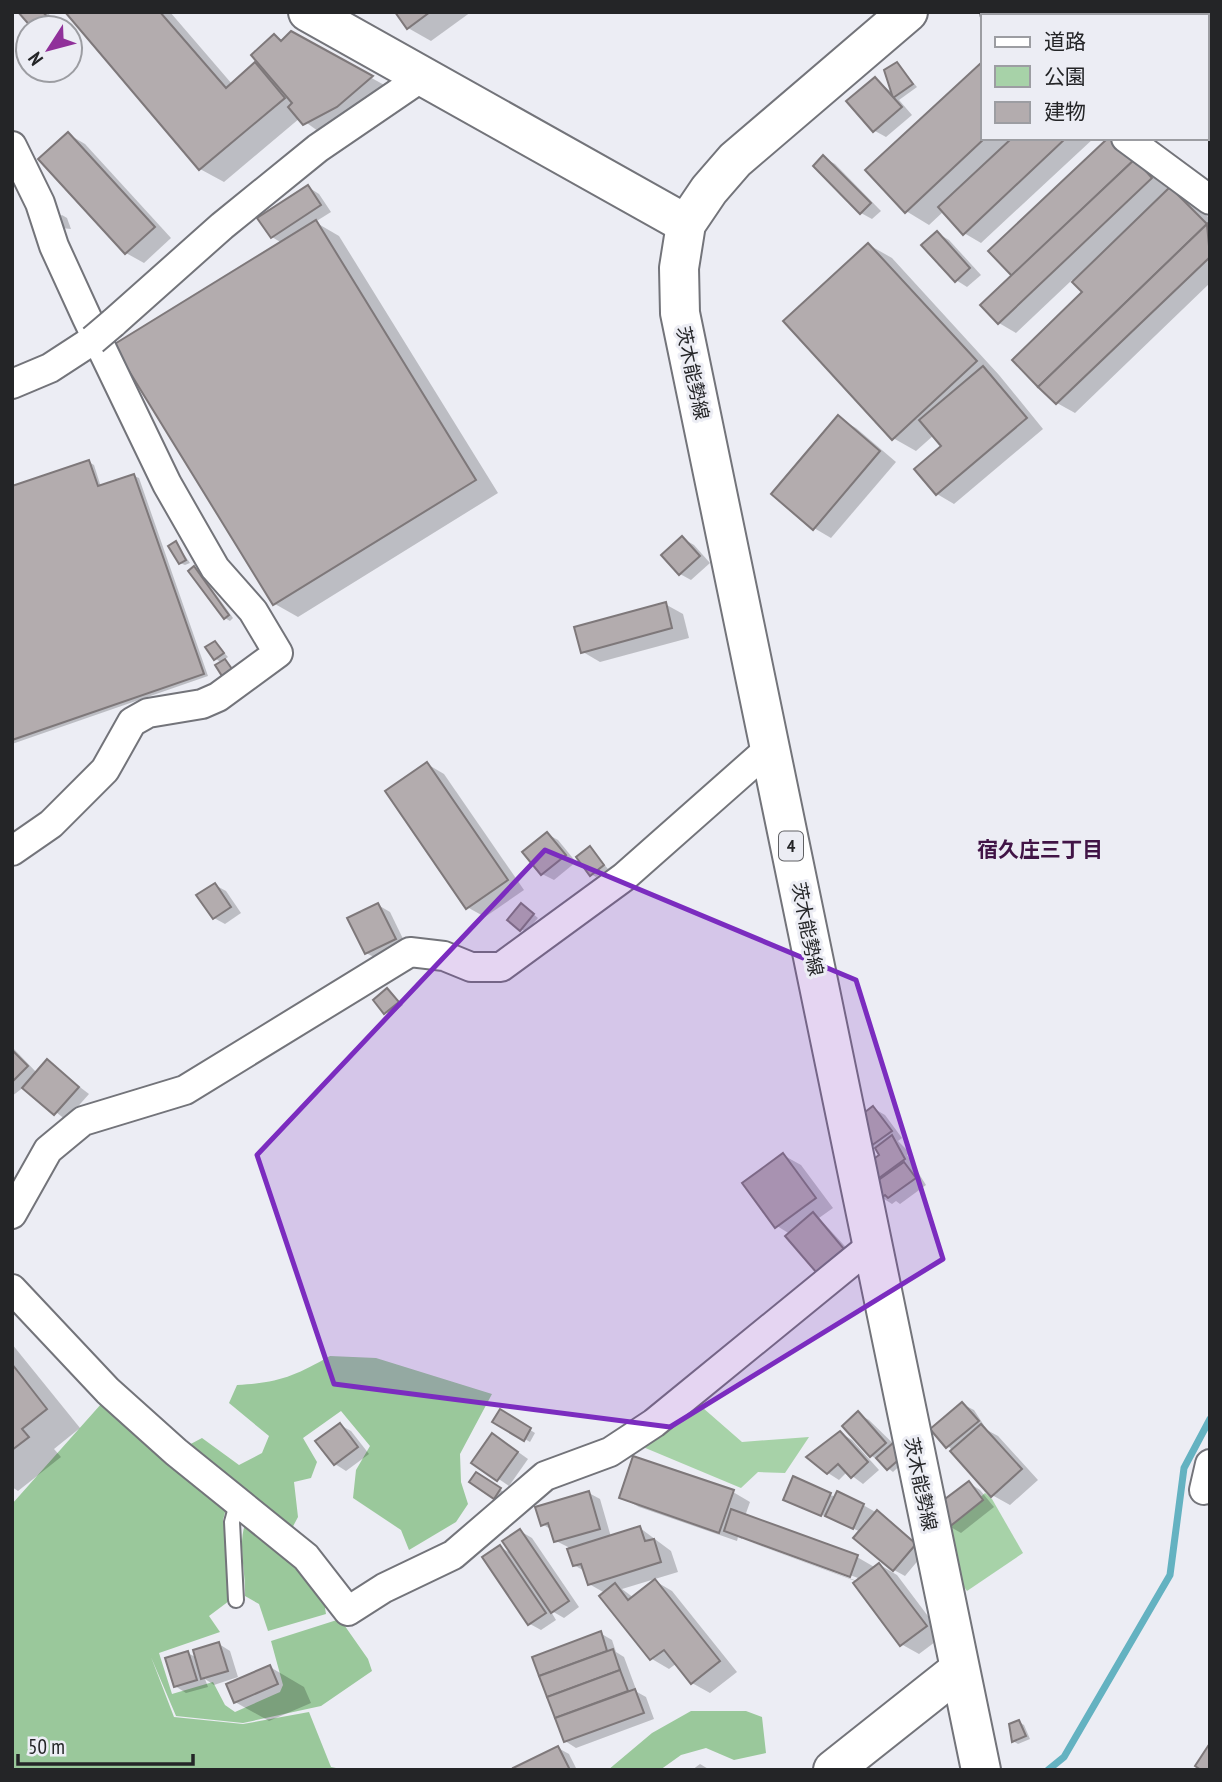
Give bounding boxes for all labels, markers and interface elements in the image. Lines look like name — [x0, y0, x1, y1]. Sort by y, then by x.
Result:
north arrow — [14, 14, 84, 84]
legend — [981, 14, 1208, 140]
text: 道路 — [1044, 28, 1086, 55]
text: N — [23, 48, 48, 70]
text: 公園 — [1044, 63, 1086, 90]
text: 建物 — [1044, 98, 1086, 125]
street label: 茨木能勢線 — [671, 324, 715, 422]
road number: 4 — [779, 832, 803, 860]
district label: 宿久庄三丁目 — [977, 836, 1103, 863]
street label: 茨木能勢線 — [787, 880, 829, 978]
street label: 茨木能勢線 — [899, 1435, 943, 1533]
scale bar — [18, 1722, 192, 1766]
text: 50 m — [28, 1733, 65, 1760]

